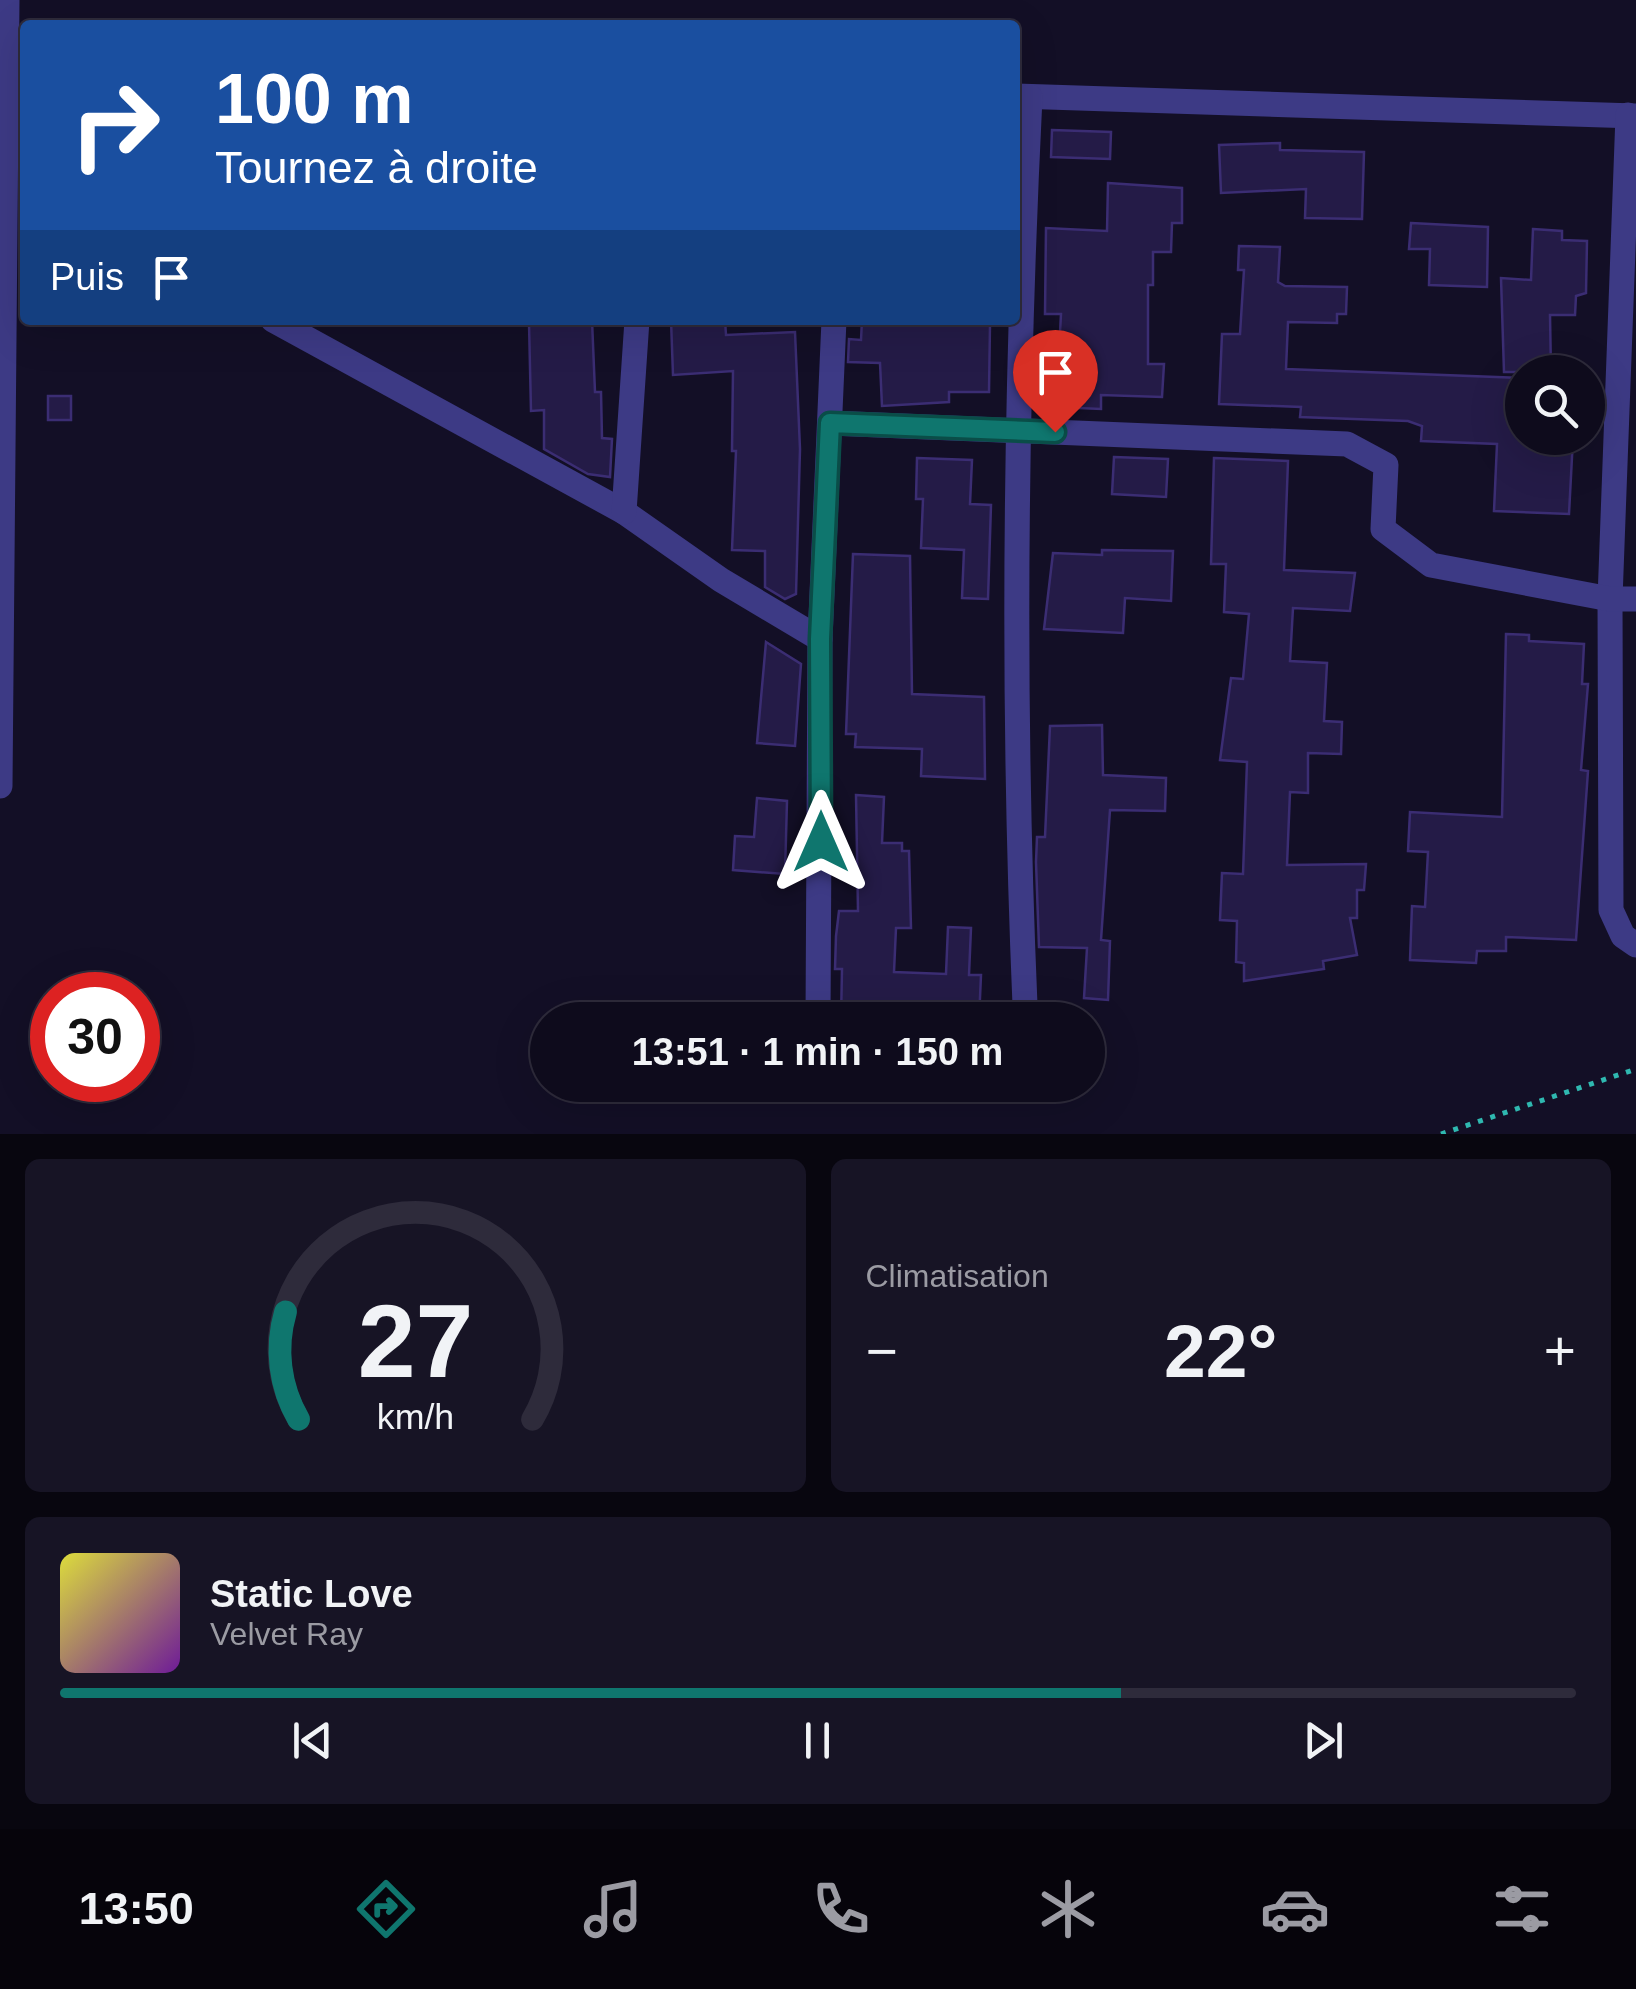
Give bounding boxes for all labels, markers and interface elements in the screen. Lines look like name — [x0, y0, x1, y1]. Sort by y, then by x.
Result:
icon: right — [50, 60, 180, 190]
text: 100 m — [215, 60, 413, 138]
text: Tournez à droite — [215, 142, 538, 193]
icon: arrive — [144, 250, 199, 305]
text: Puis — [50, 256, 124, 298]
pin — [1013, 330, 1098, 433]
icon: arrive — [1028, 345, 1083, 400]
map controls — [1505, 355, 1605, 455]
button: search — [1505, 355, 1605, 455]
position arrow — [769, 790, 873, 894]
speed limit sign: 30 — [30, 972, 160, 1102]
text: 13:51 · 1 min · 150 m — [632, 1031, 1003, 1073]
text: Climatisation — [866, 1258, 1049, 1294]
text: 27 — [357, 1283, 473, 1399]
text: 22° — [1164, 1309, 1277, 1393]
text: − — [866, 1320, 898, 1382]
text: + — [1544, 1320, 1576, 1382]
text: km/h — [377, 1397, 454, 1437]
text: Static Love — [210, 1573, 413, 1615]
text: Velvet Ray — [210, 1616, 363, 1652]
icon: previous — [285, 1713, 340, 1768]
icon: pause — [790, 1713, 845, 1768]
icon: next — [1296, 1713, 1351, 1768]
icon: directions — [351, 1874, 421, 1944]
icon: music — [578, 1874, 648, 1944]
icon: phone — [806, 1874, 876, 1944]
icon: climate — [1033, 1874, 1103, 1944]
icon: car — [1260, 1874, 1330, 1944]
icon: filters — [1487, 1874, 1557, 1944]
text: 13:50 — [79, 1883, 194, 1934]

